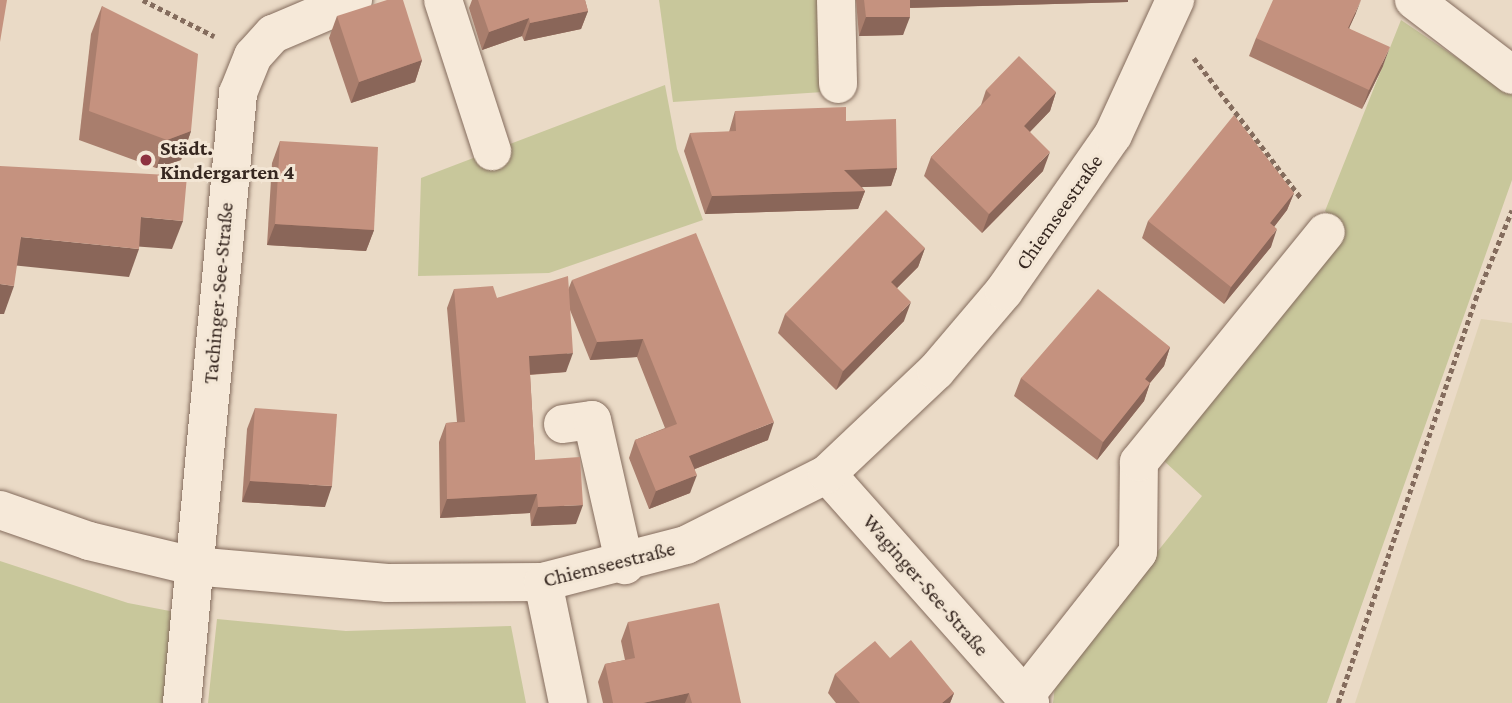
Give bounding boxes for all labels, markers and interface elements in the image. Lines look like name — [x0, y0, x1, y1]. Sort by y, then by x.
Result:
place label: Städt. Kindergarten 4 — [160, 135, 295, 185]
street label: Chiemseestraße — [1010, 150, 1108, 274]
marker: Städt. Kindergarten 4 — [138, 152, 154, 168]
street label: Tachinger-See-Straße — [198, 201, 238, 385]
street label: Waginger-See-Straße — [857, 509, 995, 661]
street label: Chiemseestraße — [541, 535, 677, 593]

